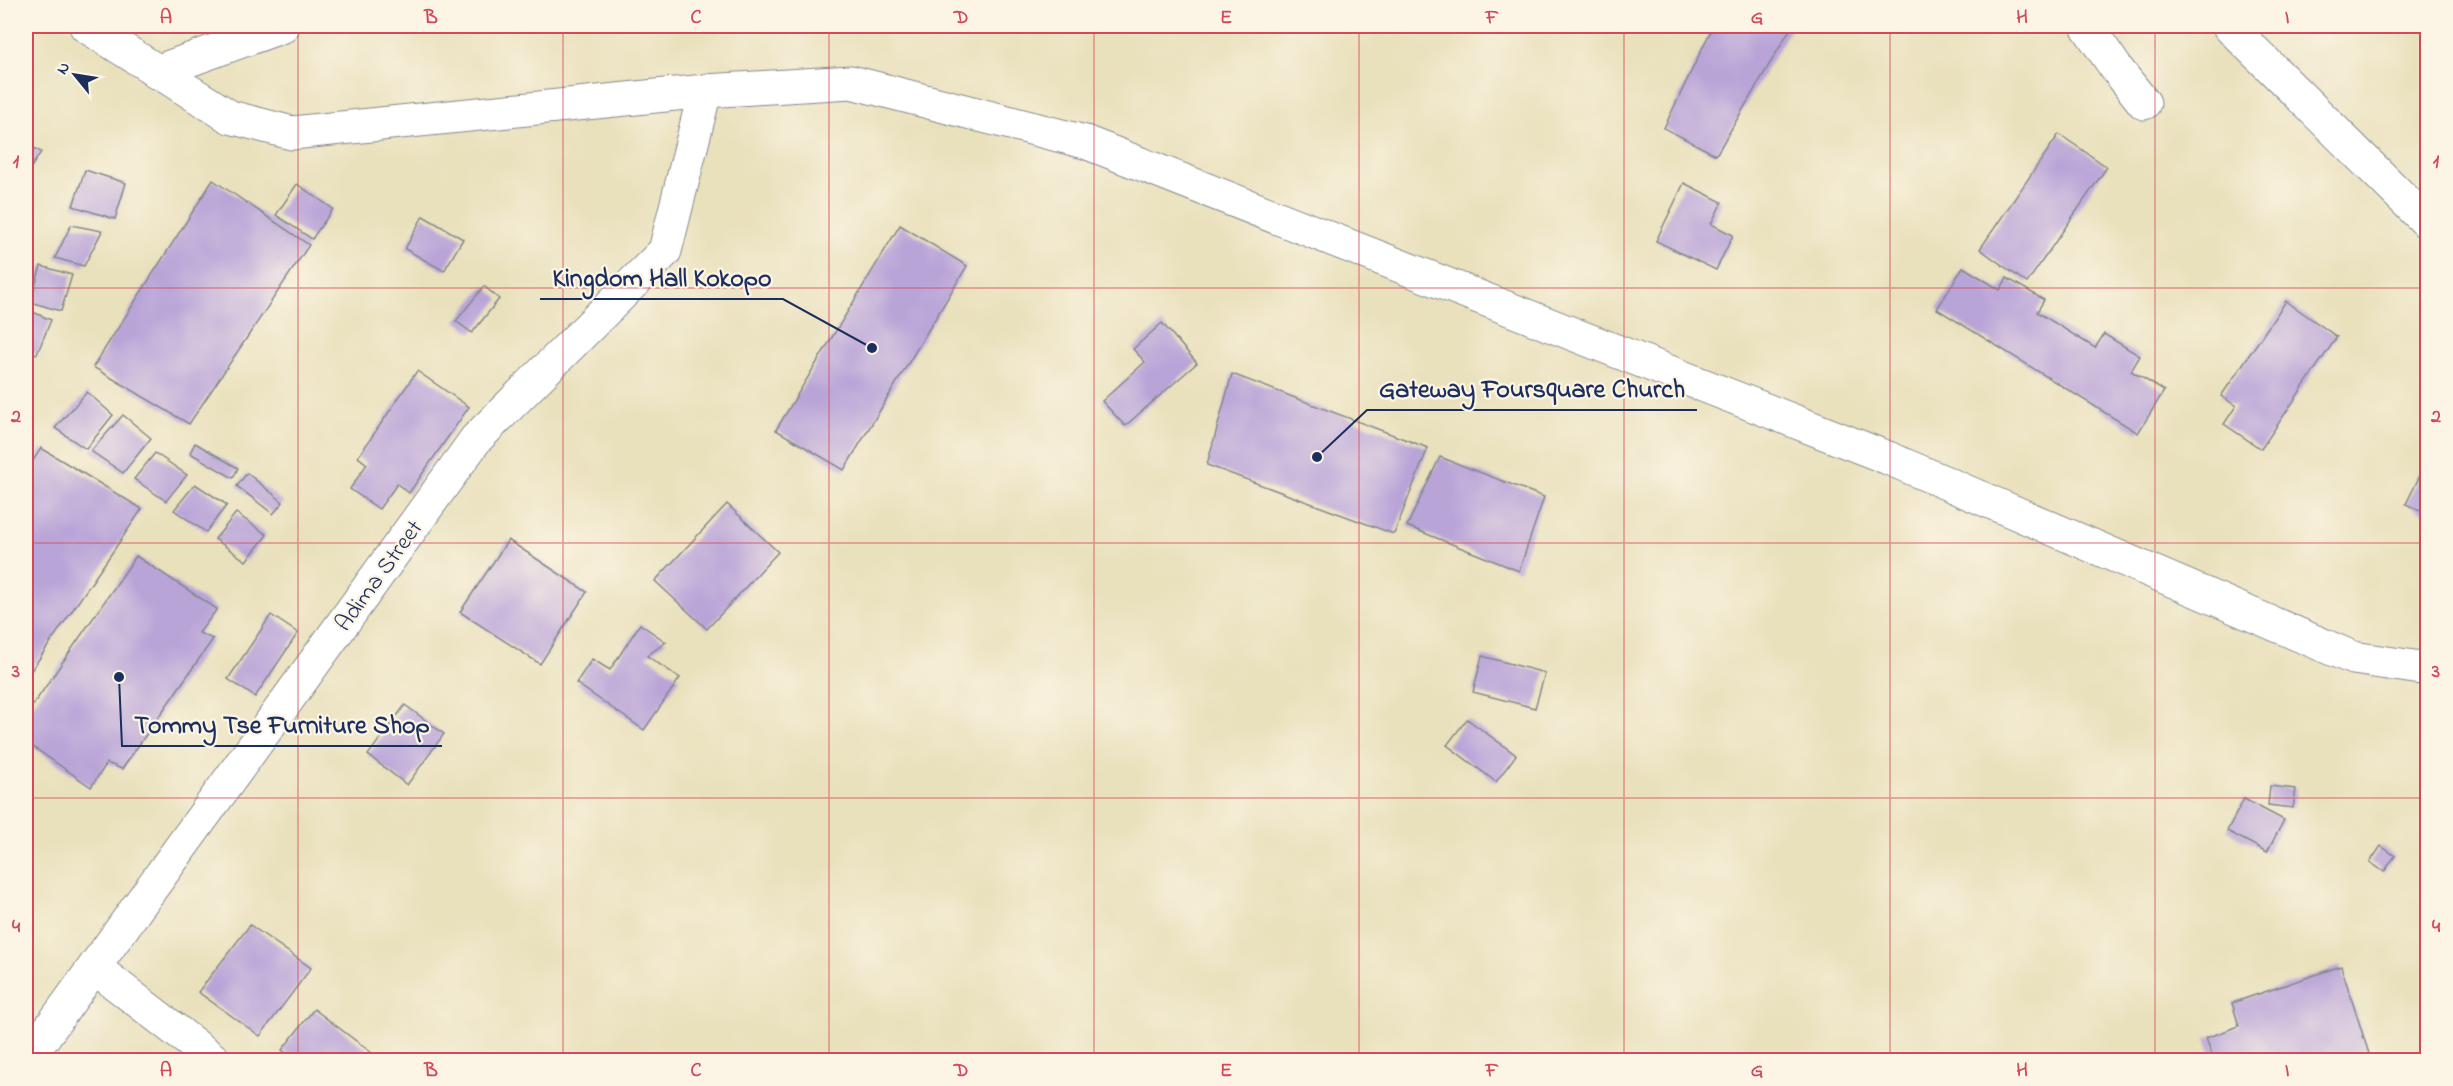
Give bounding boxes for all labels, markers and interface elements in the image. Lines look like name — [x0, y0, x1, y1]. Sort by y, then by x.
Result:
text: A — [160, 4, 172, 33]
text: B — [423, 4, 438, 33]
text: C — [691, 4, 702, 33]
text: D — [953, 4, 968, 33]
text: E — [1220, 4, 1232, 33]
text: F — [1485, 4, 1499, 33]
text: G — [1751, 4, 1764, 33]
text: H — [2016, 4, 2028, 33]
text: I — [2285, 4, 2290, 33]
north arrow — [45, 45, 105, 105]
text: N — [51, 58, 77, 79]
text: 1 — [13, 148, 20, 177]
text: 1 — [2433, 148, 2440, 177]
callout: Kingdom Hall Kokopo — [540, 255, 783, 299]
text: Kingdom Hall Kokopo — [553, 261, 771, 300]
callout: Gateway Foursquare Church — [1367, 366, 1697, 410]
text: Gateway Foursquare Church — [1379, 372, 1685, 410]
text: 2 — [10, 403, 21, 432]
text: 2 — [2430, 403, 2441, 432]
street label: Adima Street — [327, 513, 433, 640]
text: 3 — [11, 658, 20, 687]
text: 3 — [2431, 658, 2440, 687]
callout: Tommy Tse Furniture Shop — [122, 702, 442, 746]
text: Tommy Tse Furniture Shop — [134, 708, 430, 746]
text: 4 — [12, 913, 21, 942]
text: 4 — [2432, 913, 2441, 942]
text: A — [160, 1057, 172, 1086]
text: B — [423, 1057, 438, 1086]
text: C — [691, 1057, 702, 1086]
text: D — [953, 1057, 968, 1086]
text: E — [1220, 1057, 1232, 1086]
text: F — [1485, 1057, 1499, 1086]
text: G — [1751, 1057, 1764, 1086]
text: H — [2016, 1057, 2028, 1086]
text: I — [2285, 1057, 2290, 1086]

